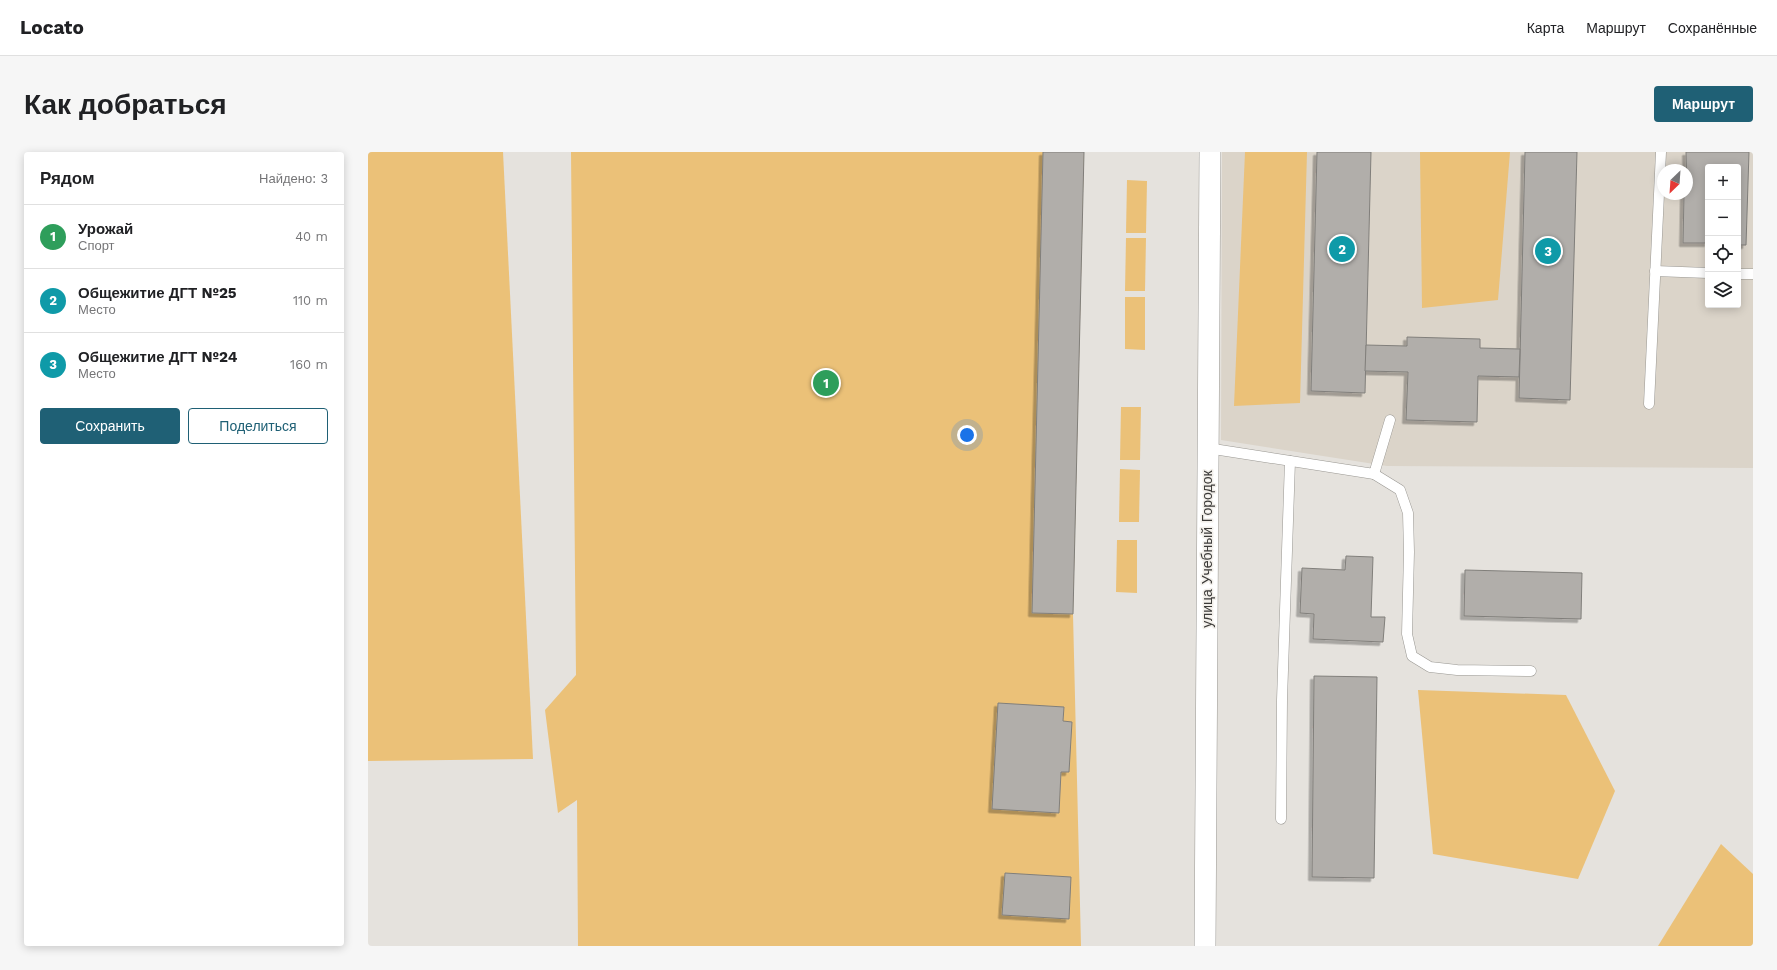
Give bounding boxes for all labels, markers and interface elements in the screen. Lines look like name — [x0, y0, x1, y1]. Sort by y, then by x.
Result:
text: Locato — [20, 16, 84, 39]
text: Карта — [1527, 20, 1564, 36]
text: Маршрут — [1586, 20, 1646, 36]
text: Сохранённые — [1668, 20, 1757, 36]
button: Маршрут — [1654, 86, 1753, 122]
text: Как добраться — [24, 88, 227, 121]
north arrow — [1657, 164, 1693, 200]
map controls — [1705, 164, 1741, 308]
button: + — [1705, 164, 1741, 200]
text: Рядом — [40, 168, 95, 188]
text: Найдено: 3 — [259, 171, 328, 186]
button: − — [1705, 200, 1741, 236]
text: Урожай — [78, 220, 133, 238]
text: 1 — [50, 229, 56, 244]
text: 40 m — [295, 229, 328, 244]
pin: 2 — [1329, 234, 1355, 264]
pin: 3 — [1535, 236, 1561, 266]
button: locate — [1705, 236, 1741, 272]
text: Спорт — [78, 238, 115, 253]
button: layers — [1705, 272, 1741, 308]
text: Общежитие ДГТ №25 — [78, 284, 237, 302]
text: 2 — [49, 293, 57, 308]
text: 110 m — [293, 293, 328, 308]
text: Место — [78, 302, 116, 317]
text: Общежитие ДГТ №24 — [78, 348, 237, 366]
text: 3 — [49, 357, 57, 372]
text: 160 m — [290, 357, 328, 372]
text: Место — [78, 366, 116, 381]
pin: 1 — [813, 368, 839, 398]
button: Сохранить — [40, 408, 180, 444]
button: Поделиться — [188, 408, 328, 444]
your location — [957, 425, 977, 445]
street label: улица Учебный Городок — [1199, 469, 1215, 628]

